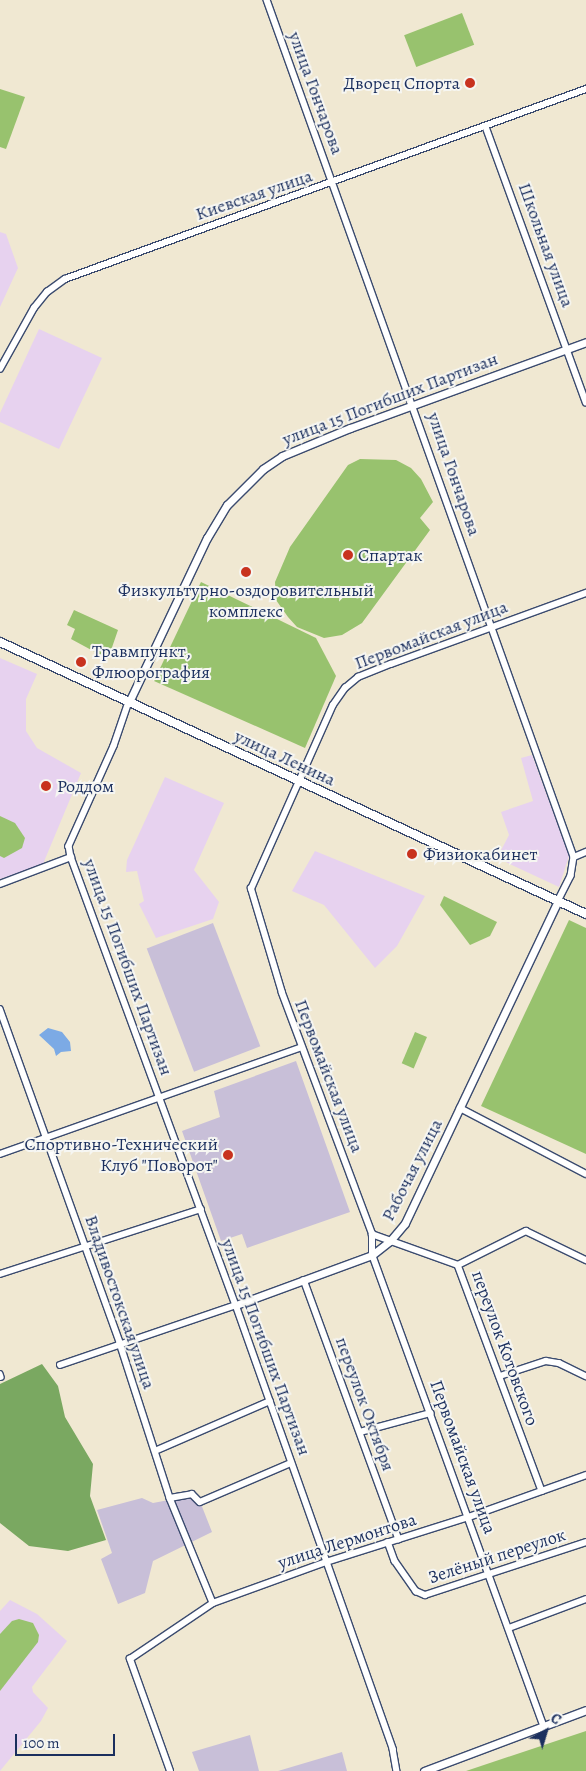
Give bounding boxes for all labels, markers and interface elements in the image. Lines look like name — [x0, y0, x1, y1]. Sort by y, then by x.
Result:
street label: улица Гончарова — [284, 29, 348, 157]
place label: Дворец Спорта — [344, 72, 460, 94]
marker: Дворец Спорта — [464, 77, 476, 89]
street label: Киевская улица — [193, 165, 315, 225]
street label: Школьная улица — [513, 180, 579, 310]
street label: улица 15 Погибших Партизан — [279, 348, 501, 450]
street label: улица Гончарова — [423, 409, 485, 539]
place label: Спартак — [358, 544, 423, 566]
marker: Спартак — [342, 549, 354, 561]
marker: Физкультурно-оздоровительный комплекс — [240, 566, 252, 578]
place label: Физкультурно-оздоровительный комплекс — [118, 580, 374, 622]
street label: Первомайская улица — [352, 596, 510, 674]
place label: Травмпункт, Флюорография — [92, 641, 210, 684]
marker: Травмпункт, Флюорография — [74, 655, 88, 669]
street label: улица Ленина — [231, 725, 339, 791]
place label: Роддом — [57, 775, 114, 797]
marker: Роддом — [39, 779, 53, 793]
place label: Физиокабинет — [423, 843, 538, 865]
marker: Физиокабинет — [405, 847, 419, 861]
street label: улица 15 Погибших Партизан — [79, 856, 177, 1078]
street label: Первомайская улица — [290, 997, 368, 1155]
street label: Рабочая улица — [377, 1115, 447, 1225]
place label: Спортивно-Технический Клуб "Поворот" — [25, 1134, 218, 1176]
marker: Спортивно-Технический Клуб "Поворот" — [222, 1149, 234, 1161]
street label: Владивостокская улица — [80, 1212, 160, 1392]
street label: улица 15 Погибших Партизан — [217, 1236, 315, 1458]
street label: переулок Котовского — [467, 1268, 543, 1428]
street label: переулок Октября — [331, 1334, 399, 1474]
street label: Первомайская улица — [425, 1377, 501, 1537]
street label: улица Лермонтова — [275, 1508, 419, 1574]
street label: Зелёный переулок — [426, 1524, 568, 1588]
north arrow — [521, 1706, 571, 1756]
text: С — [546, 1709, 565, 1729]
scale bar — [18, 1724, 118, 1756]
text: 100 m — [23, 1733, 60, 1753]

